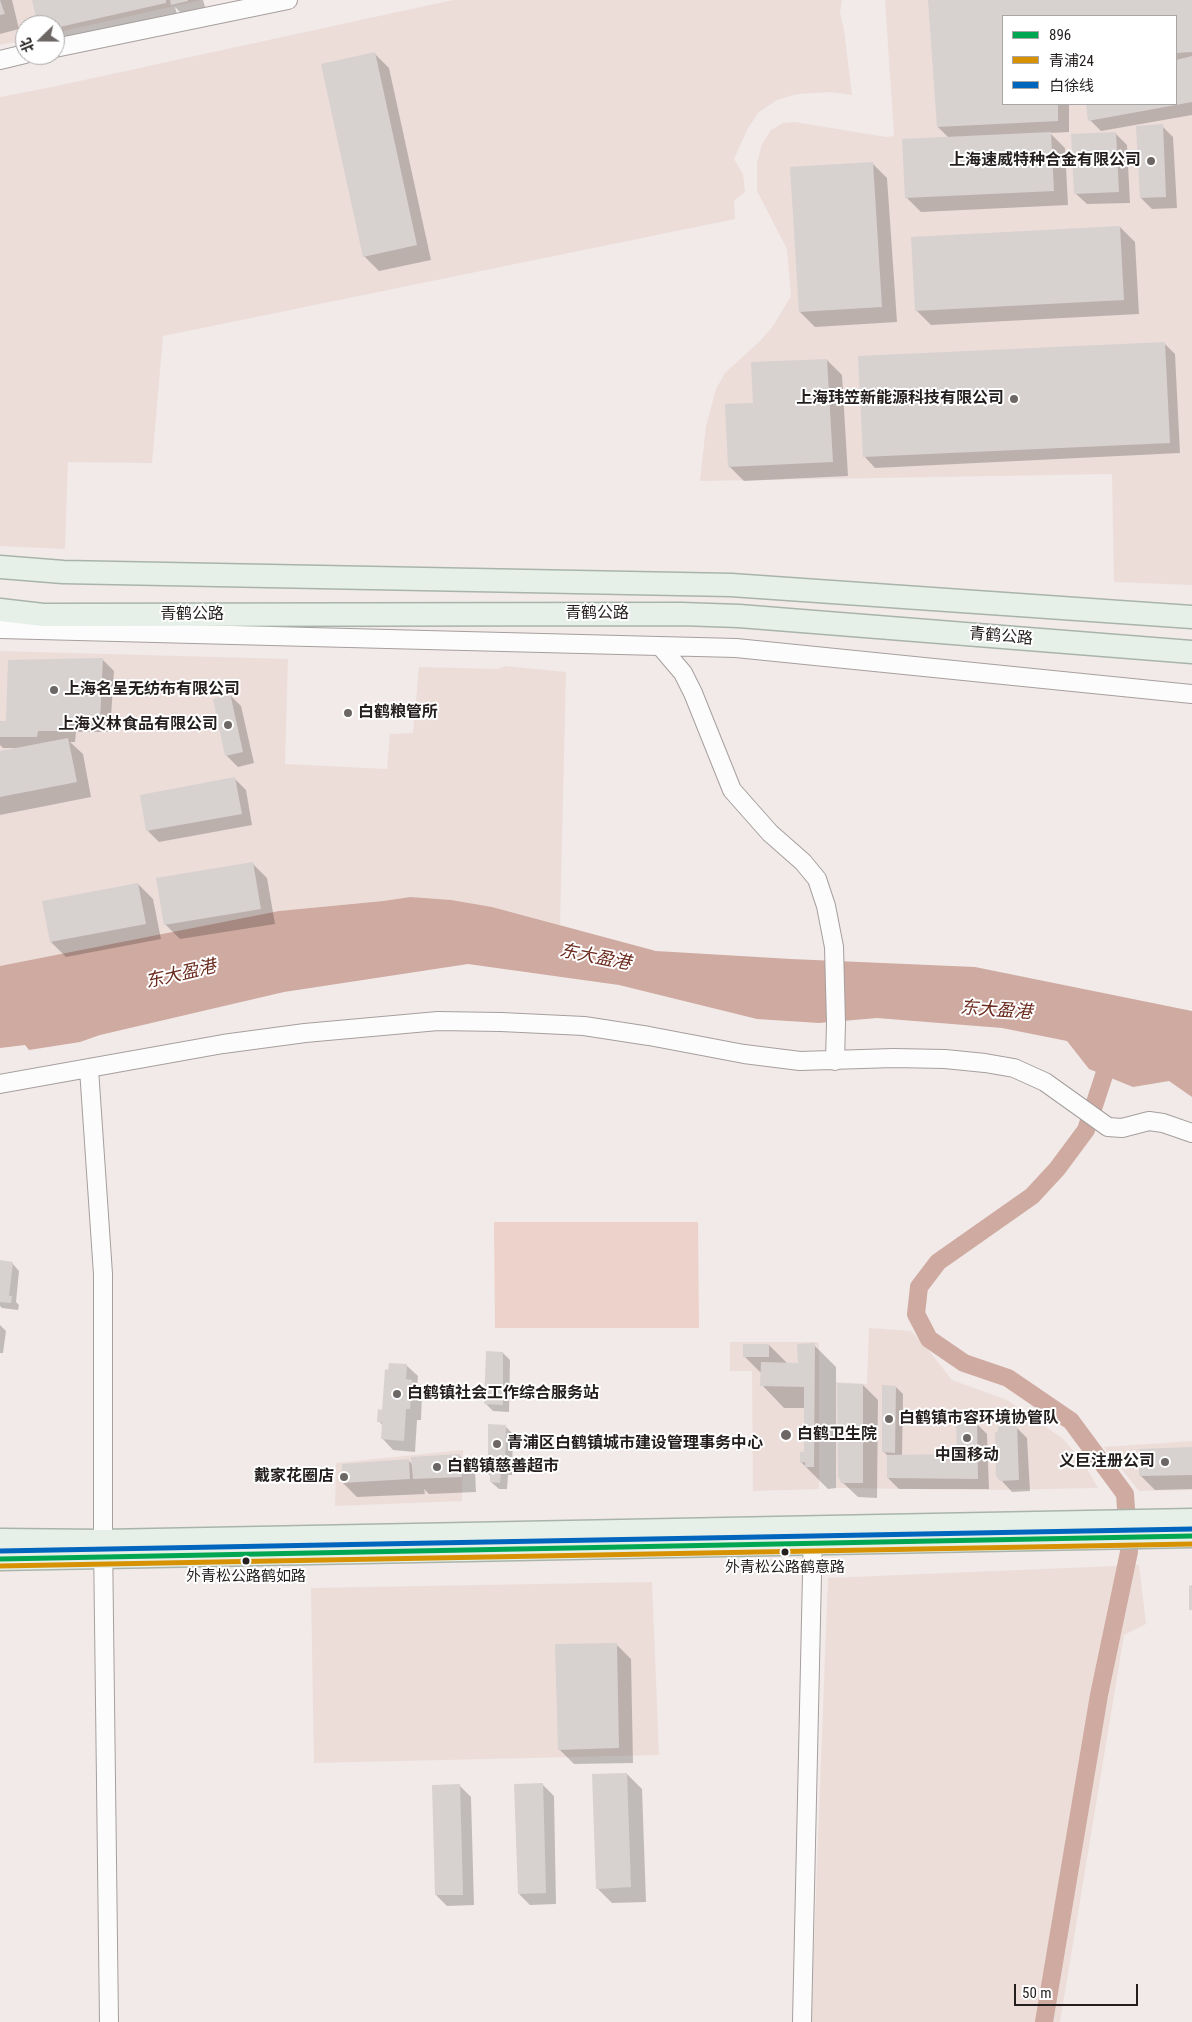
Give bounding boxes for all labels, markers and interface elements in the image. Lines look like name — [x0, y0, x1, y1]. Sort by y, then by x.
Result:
north arrow — [15, 15, 65, 65]
legend — [1002, 15, 1177, 105]
text: 896 — [1049, 26, 1071, 44]
text: 北 — [17, 36, 37, 55]
text: 青浦24 — [1049, 52, 1094, 70]
text: 白徐线 — [1049, 77, 1094, 95]
place label: 上海速威特种合金有限公司 — [949, 151, 1141, 171]
marker: 上海速威特种合金有限公司 — [1145, 155, 1157, 167]
place label: 上海玮笠新能源科技有限公司 — [796, 389, 1004, 409]
marker: 上海玮笠新能源科技有限公司 — [1008, 393, 1020, 405]
street label: 青鹤公路 — [565, 604, 629, 624]
street label: 青鹤公路 — [160, 605, 224, 625]
street label: 青鹤公路 — [968, 625, 1034, 649]
place label: 上海名呈无纺布有限公司 — [64, 680, 240, 700]
marker: 上海名呈无纺布有限公司 — [48, 684, 60, 696]
place label: 白鹤粮管所 — [358, 703, 438, 723]
marker: 白鹤粮管所 — [342, 707, 354, 719]
place label: 上海义林食品有限公司 — [58, 715, 218, 735]
marker: 上海义林食品有限公司 — [222, 719, 234, 731]
water label: 东大盈港 — [558, 941, 632, 975]
water label: 东大盈港 — [143, 956, 219, 994]
water label: 东大盈港 — [959, 998, 1033, 1024]
place label: 白鹤镇社会工作综合服务站 — [407, 1384, 599, 1404]
marker: 白鹤镇社会工作综合服务站 — [391, 1388, 403, 1400]
place label: 白鹤镇市容环境协管队 — [899, 1409, 1059, 1429]
marker: 白鹤镇市容环境协管队 — [883, 1413, 895, 1425]
place label: 白鹤卫生院 — [797, 1425, 877, 1445]
marker: 白鹤卫生院 — [779, 1428, 793, 1442]
marker: 中国移动 — [961, 1432, 973, 1444]
place label: 青浦区白鹤镇城市建设管理事务中心 — [507, 1434, 763, 1454]
marker: 青浦区白鹤镇城市建设管理事务中心 — [491, 1438, 503, 1450]
place label: 中国移动 — [935, 1446, 999, 1466]
place label: 义巨注册公司 — [1059, 1452, 1155, 1472]
marker: 义巨注册公司 — [1159, 1456, 1171, 1468]
place label: 白鹤镇慈善超市 — [447, 1457, 559, 1477]
marker: 白鹤镇慈善超市 — [431, 1461, 443, 1473]
place label: 戴家花圈店 — [254, 1467, 334, 1487]
marker: 戴家花圈店 — [338, 1471, 350, 1483]
marker: 外青松公路鹤意路 — [780, 1547, 790, 1557]
marker: 外青松公路鹤如路 — [241, 1556, 251, 1566]
place label: 外青松公路鹤意路 — [725, 1559, 845, 1577]
place label: 外青松公路鹤如路 — [186, 1568, 306, 1586]
scale bar — [1017, 1974, 1141, 2006]
text: 50 m — [1022, 1984, 1052, 2002]

